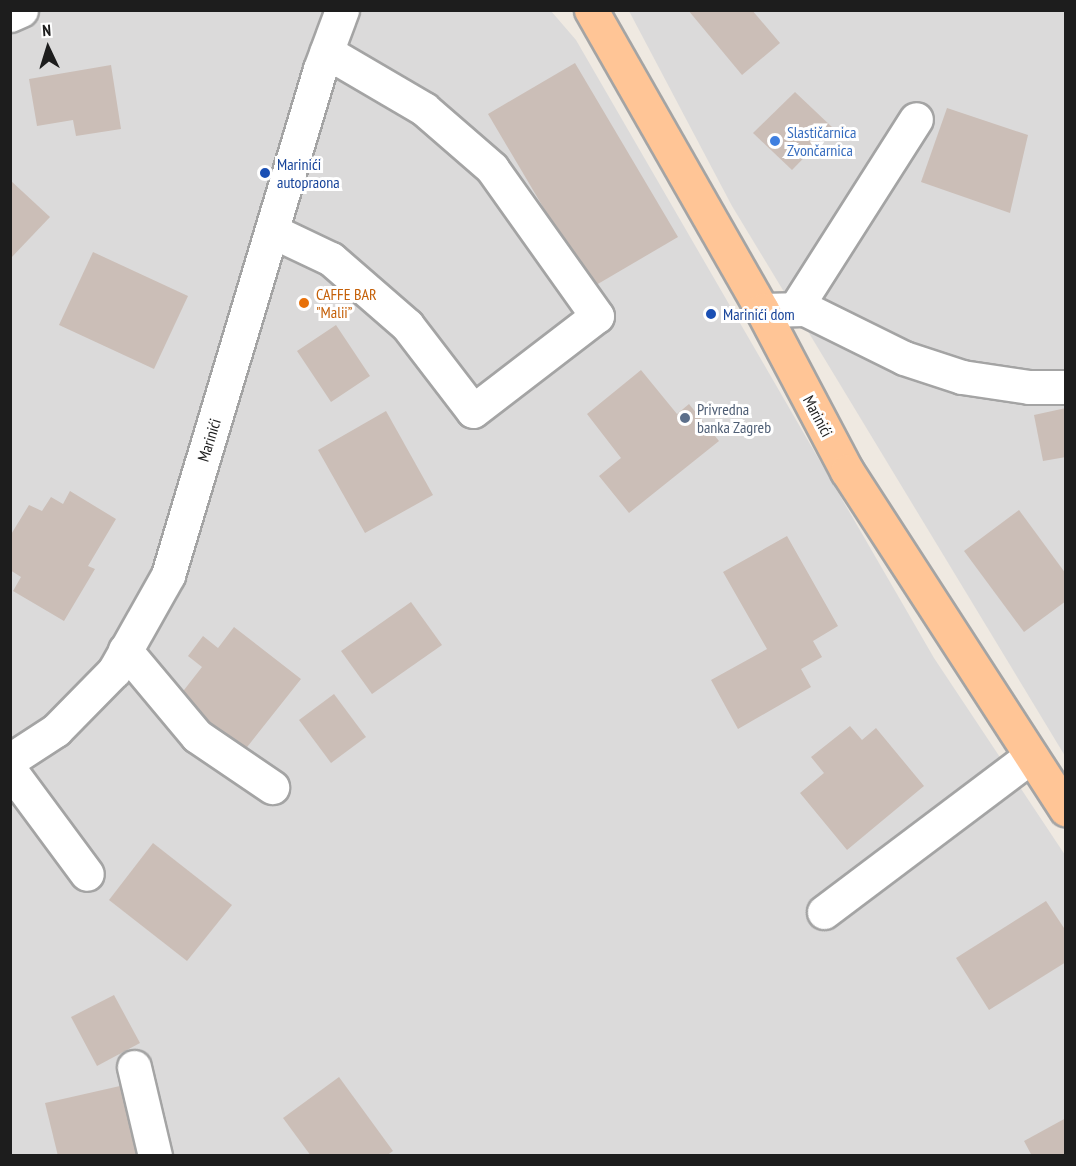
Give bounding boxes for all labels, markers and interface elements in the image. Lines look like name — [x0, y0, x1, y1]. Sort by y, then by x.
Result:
north arrow — [18, 18, 78, 78]
text: N — [42, 20, 52, 40]
place label: Slastičarnica Zvončarnica — [787, 122, 856, 160]
marker: Slastičarnica Zvončarnica — [768, 134, 782, 148]
place label: Marinići autopraona — [277, 154, 340, 192]
marker: Marinići autopraona — [258, 166, 272, 180]
place label: CAFFE BAR "Malii” — [316, 284, 377, 322]
marker: CAFFE BAR "Malii” — [297, 296, 311, 310]
place label: Marinići dom — [723, 304, 795, 324]
marker: Marinići dom — [704, 307, 718, 321]
street label: Marinići — [799, 392, 837, 440]
place label: Privredna banka Zagreb — [697, 399, 771, 437]
marker: Privredna banka Zagreb — [678, 411, 692, 425]
street label: Marinići — [193, 416, 225, 464]

